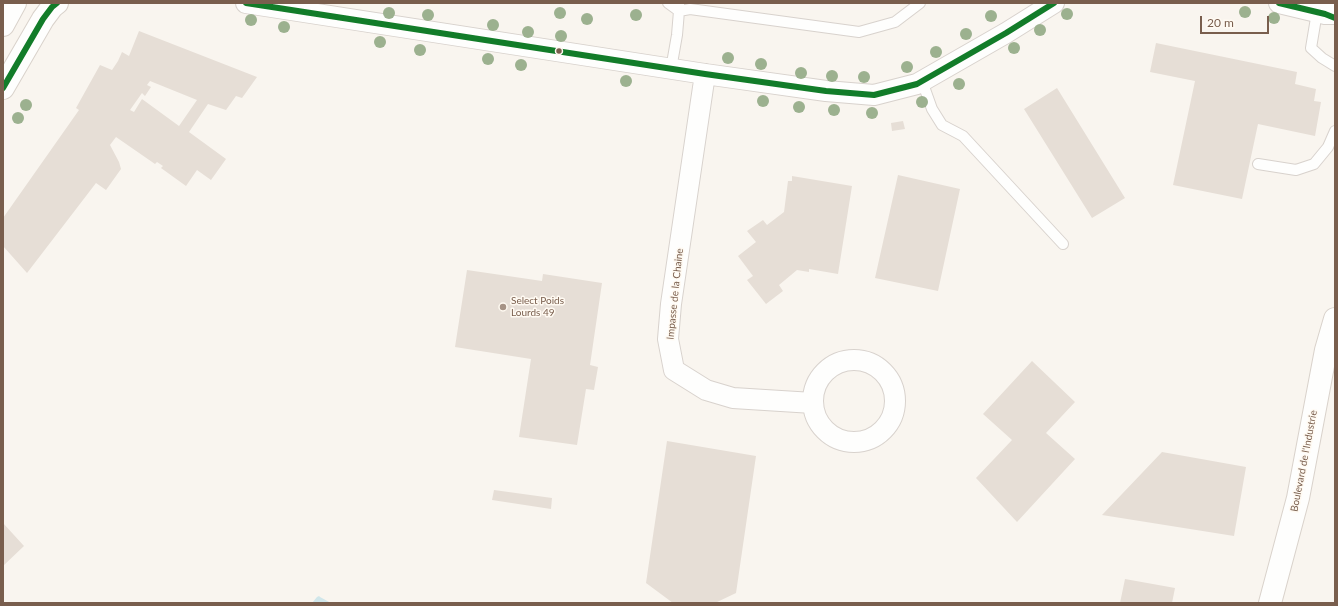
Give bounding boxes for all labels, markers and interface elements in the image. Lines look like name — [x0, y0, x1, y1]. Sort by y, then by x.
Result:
scale bar — [1202, 8, 1271, 34]
text: 20 m — [1207, 15, 1234, 30]
unlabelled marker — [554, 46, 564, 56]
street label: Impasse de la Chaine — [664, 248, 686, 340]
place label: Select Poids Lourds 49 — [511, 295, 564, 318]
marker: Select Poids Lourds 49 — [498, 302, 508, 312]
street label: Boulevard de l'Industrie — [1288, 409, 1320, 513]

